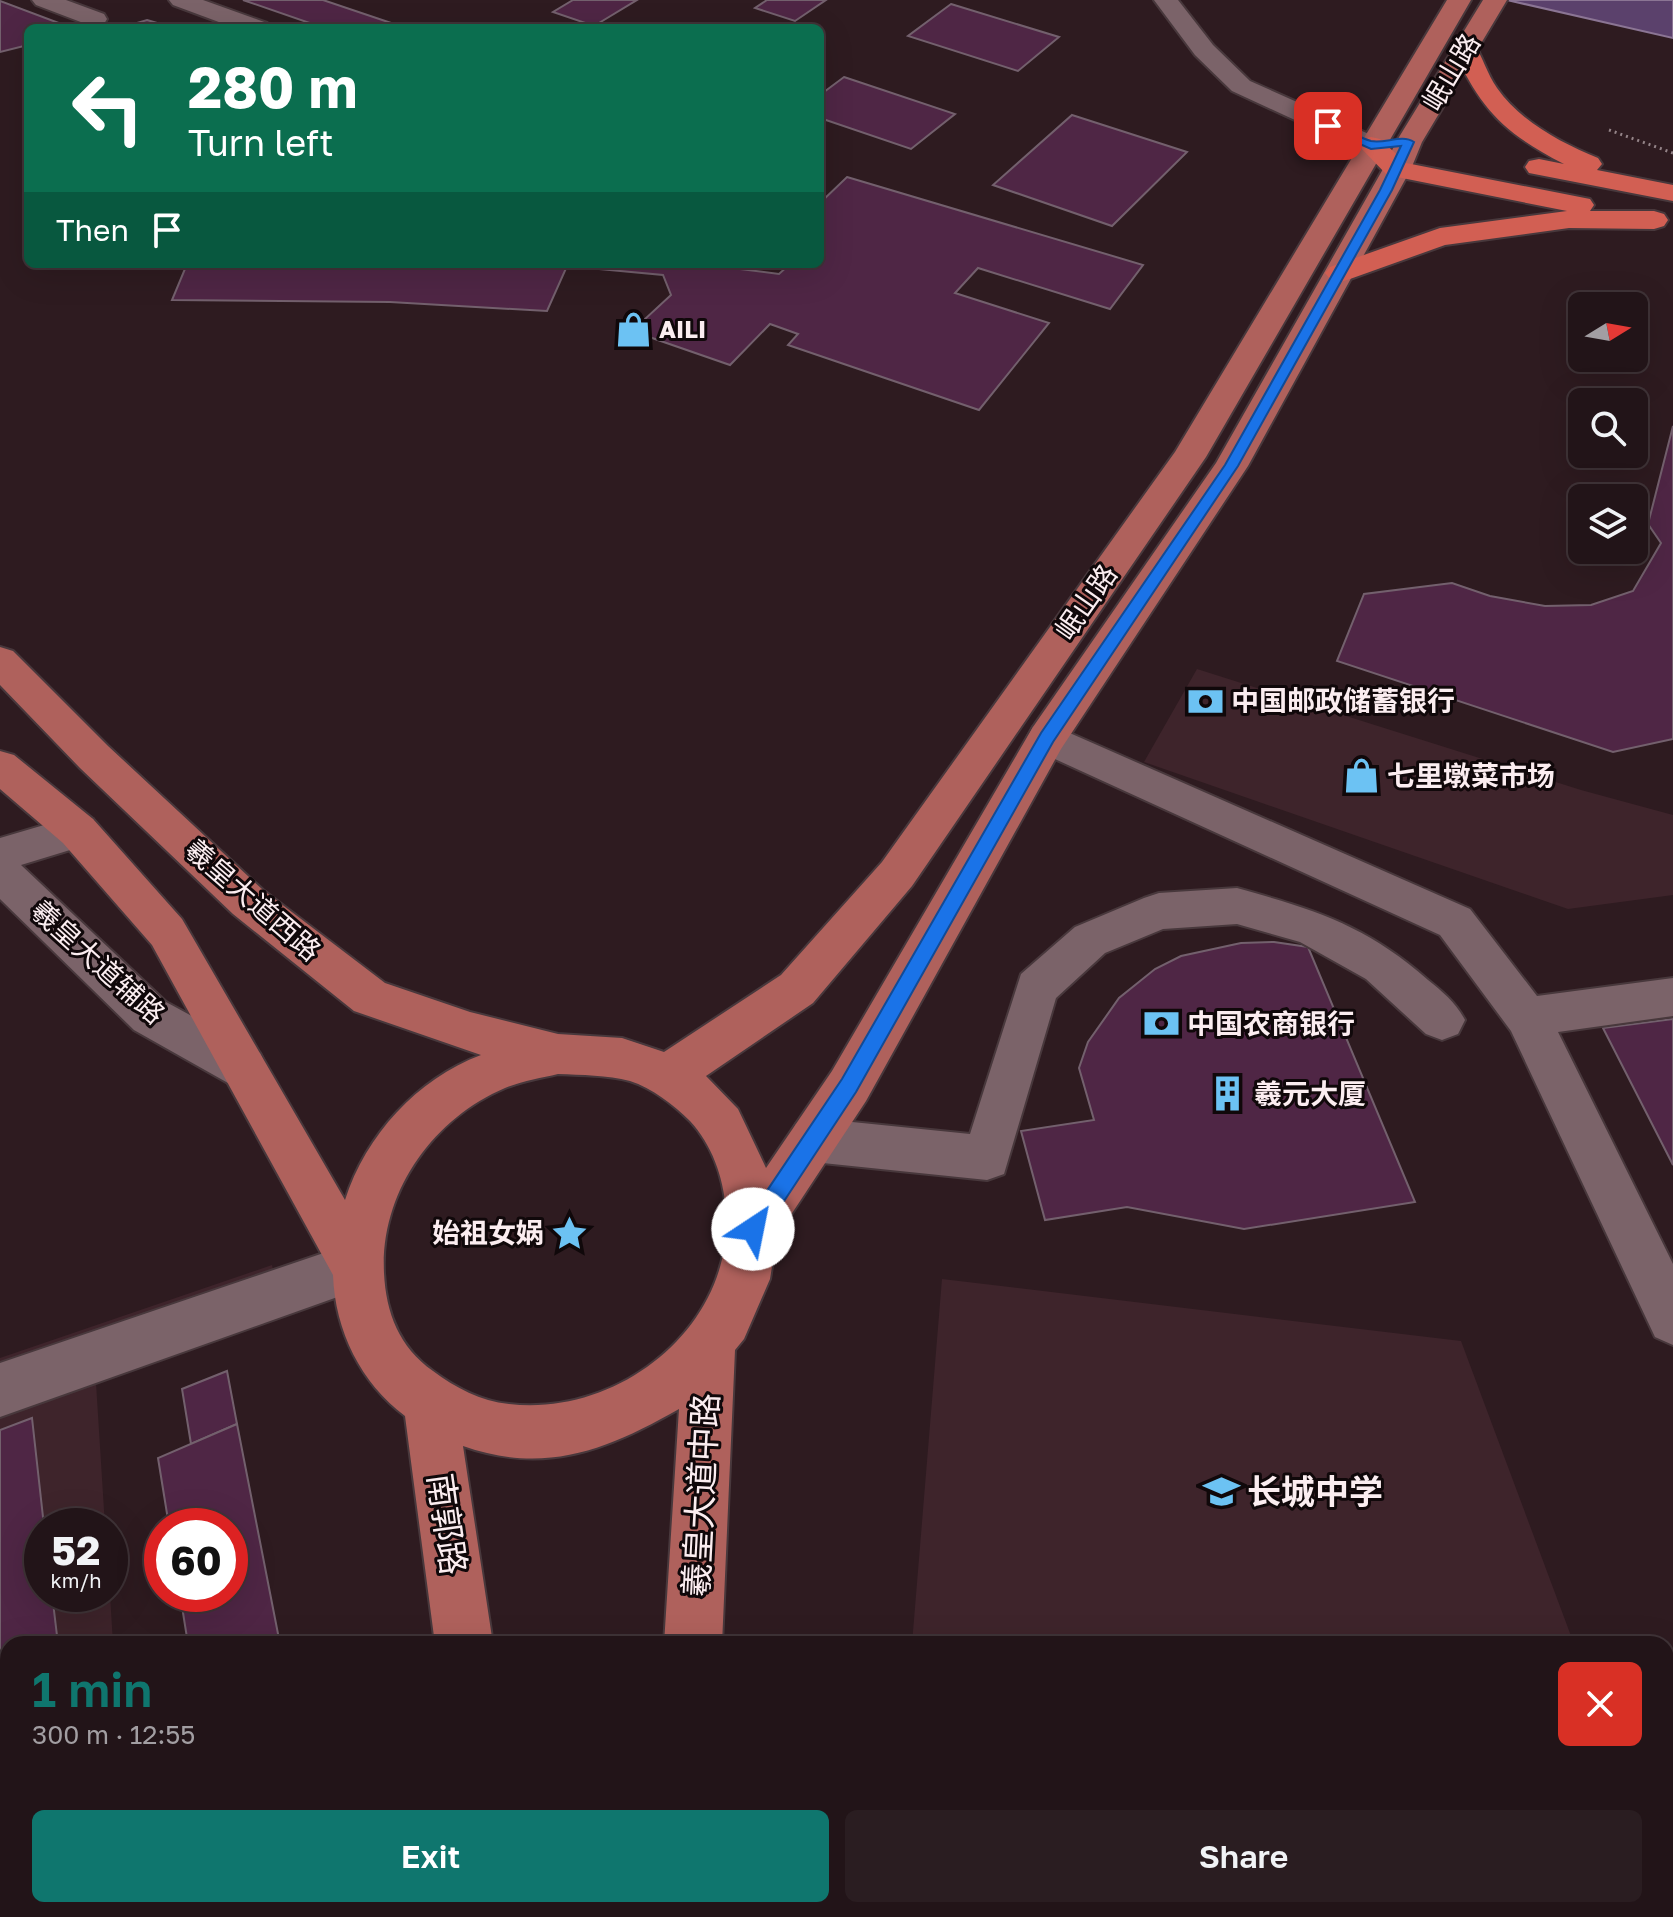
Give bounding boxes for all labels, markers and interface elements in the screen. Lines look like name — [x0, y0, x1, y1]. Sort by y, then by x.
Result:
street label: 岷山路 — [1415, 27, 1486, 116]
text: 280 m — [188, 53, 357, 120]
icon: left — [56, 56, 160, 160]
pin — [1294, 92, 1362, 160]
icon: arrive — [1306, 104, 1350, 148]
text: Turn left — [188, 121, 334, 164]
icon: arrive — [145, 208, 189, 252]
text: Then — [56, 212, 129, 248]
north arrow — [1568, 292, 1648, 372]
map controls — [1568, 292, 1648, 564]
shop icon: AILI — [614, 311, 652, 349]
place label: AILI — [659, 314, 706, 343]
button: search — [1568, 388, 1648, 468]
button: layers — [1568, 484, 1648, 564]
street label: 岷山路 — [1048, 558, 1123, 646]
bank icon: 中国邮政储蓄银行 — [1186, 682, 1224, 720]
place label: 中国邮政储蓄银行 — [1231, 684, 1455, 717]
shop icon: 七里墩菜市场 — [1342, 757, 1380, 795]
place label: 七里墩菜市场 — [1387, 759, 1555, 792]
street label: 羲皇大道西路 — [179, 832, 328, 967]
street label: 羲皇大道辅路 — [25, 893, 172, 1030]
bank icon: 中国农商银行 — [1142, 1005, 1180, 1043]
place label: 中国农商银行 — [1187, 1007, 1355, 1040]
building icon: 羲元大厦 — [1209, 1075, 1247, 1113]
place label: 羲元大厦 — [1254, 1077, 1366, 1110]
position arrow — [711, 1187, 795, 1271]
place icon: 始祖女娲 — [551, 1214, 589, 1252]
place label: 始祖女娲 — [432, 1216, 544, 1249]
street label: 羲皇大道中路 — [675, 1392, 725, 1598]
street label: 南郭路 — [421, 1471, 475, 1577]
place label: 长城中学 — [1247, 1471, 1383, 1511]
school or university icon: 长城中学 — [1202, 1473, 1240, 1511]
speed limit sign: 60 — [144, 1508, 248, 1612]
text: 52 — [52, 1526, 100, 1574]
text: km/h — [51, 1568, 101, 1592]
text: 1 min — [32, 1660, 152, 1718]
button: close — [1558, 1662, 1642, 1746]
text: 300 m · 12:55 — [32, 1719, 195, 1750]
button: Exit — [32, 1810, 829, 1902]
button: Share — [845, 1810, 1642, 1902]

